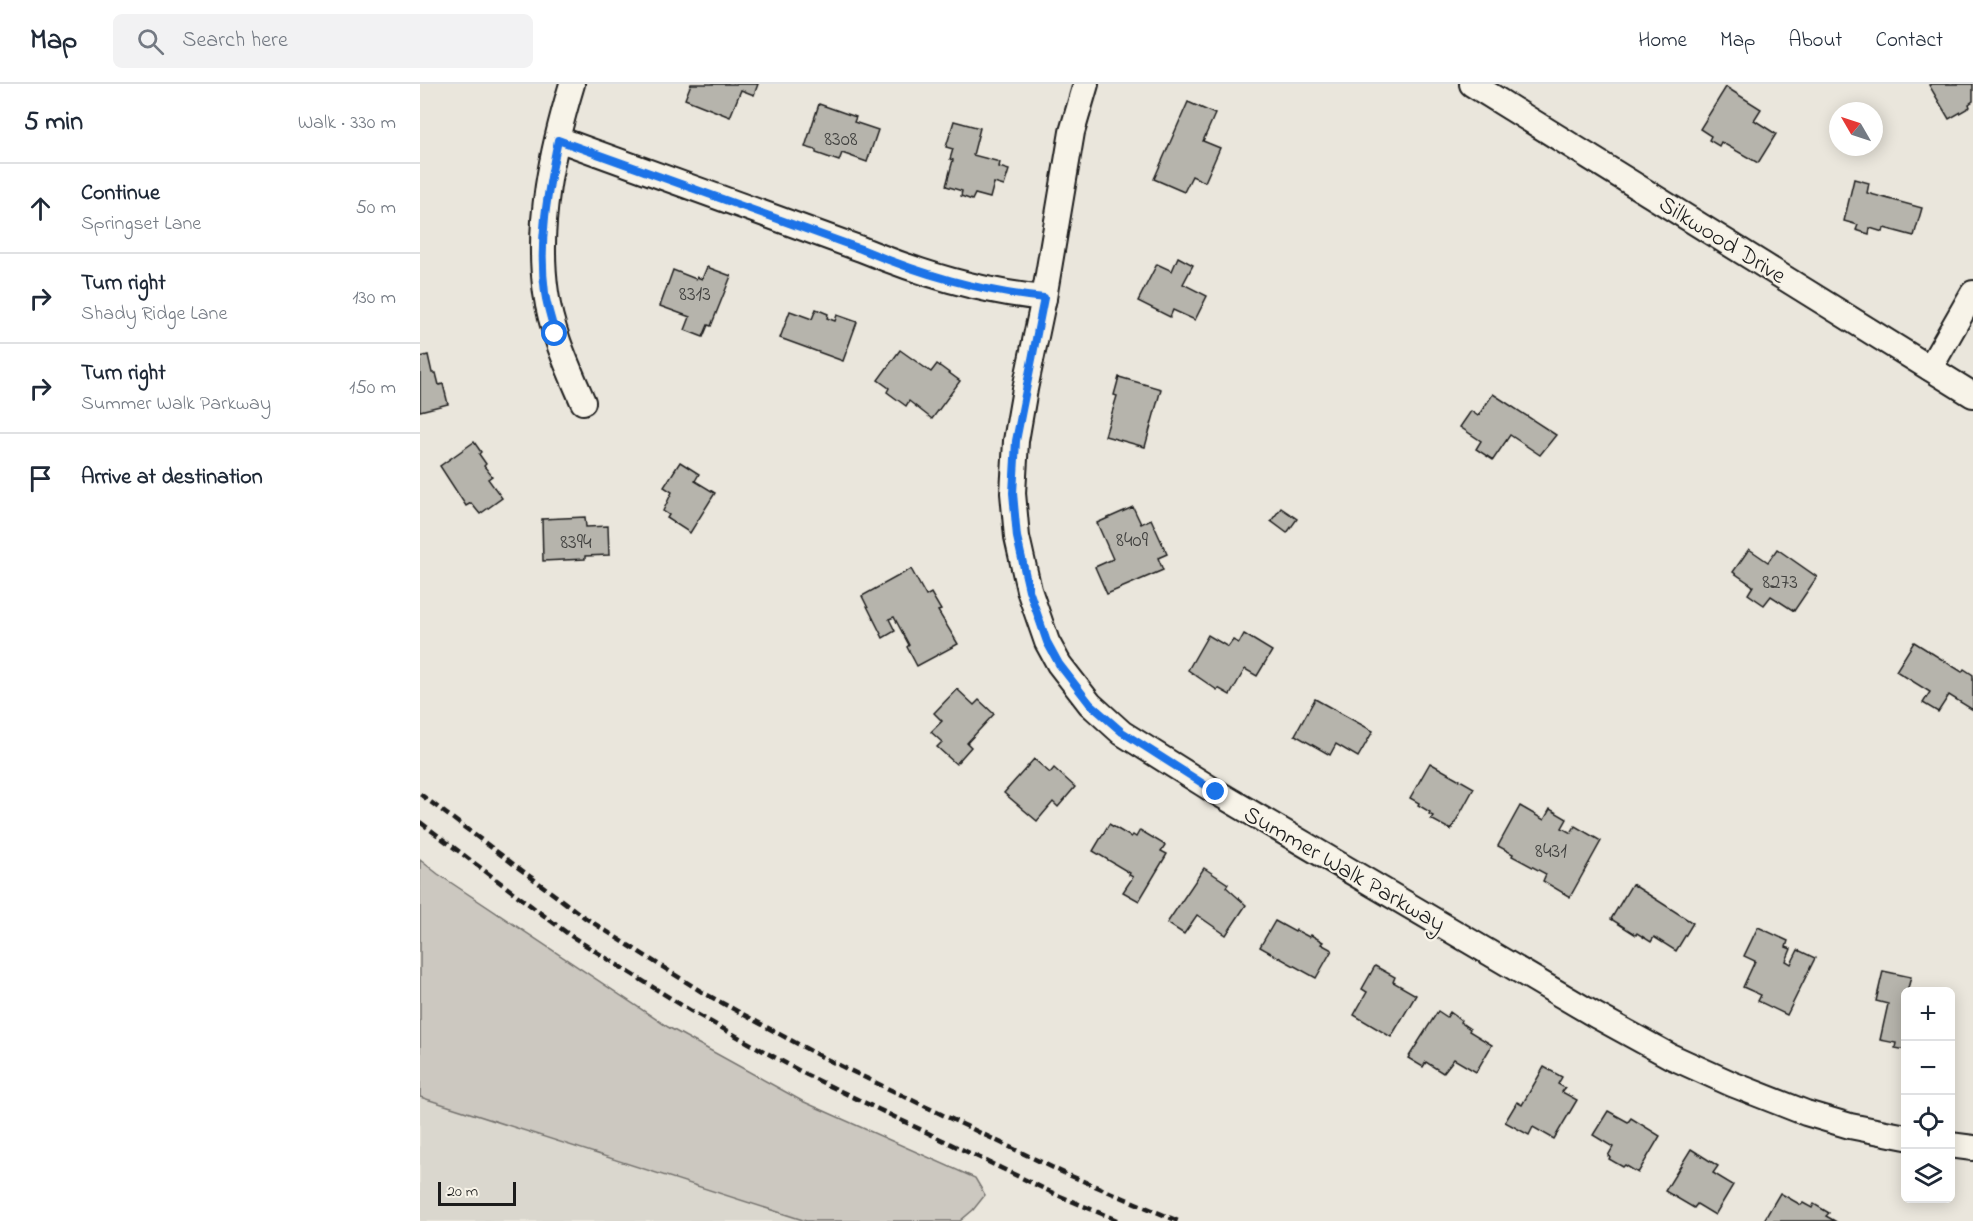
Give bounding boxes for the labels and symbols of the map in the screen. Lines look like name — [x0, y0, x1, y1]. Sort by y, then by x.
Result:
north arrow — [1829, 102, 1883, 156]
house number: 8308 — [824, 125, 858, 155]
street label: Silkwood Drive — [1651, 188, 1792, 294]
house number: 8313 — [679, 280, 711, 310]
route start — [541, 320, 567, 346]
house number: 8409 — [1116, 526, 1149, 556]
house number: 8394 — [560, 528, 592, 558]
house number: 8273 — [1762, 568, 1798, 598]
route end — [1202, 778, 1228, 804]
street label: Summer Walk Parkway — [1236, 798, 1451, 943]
house number: 8431 — [1535, 837, 1567, 867]
scale bar — [438, 1179, 516, 1206]

